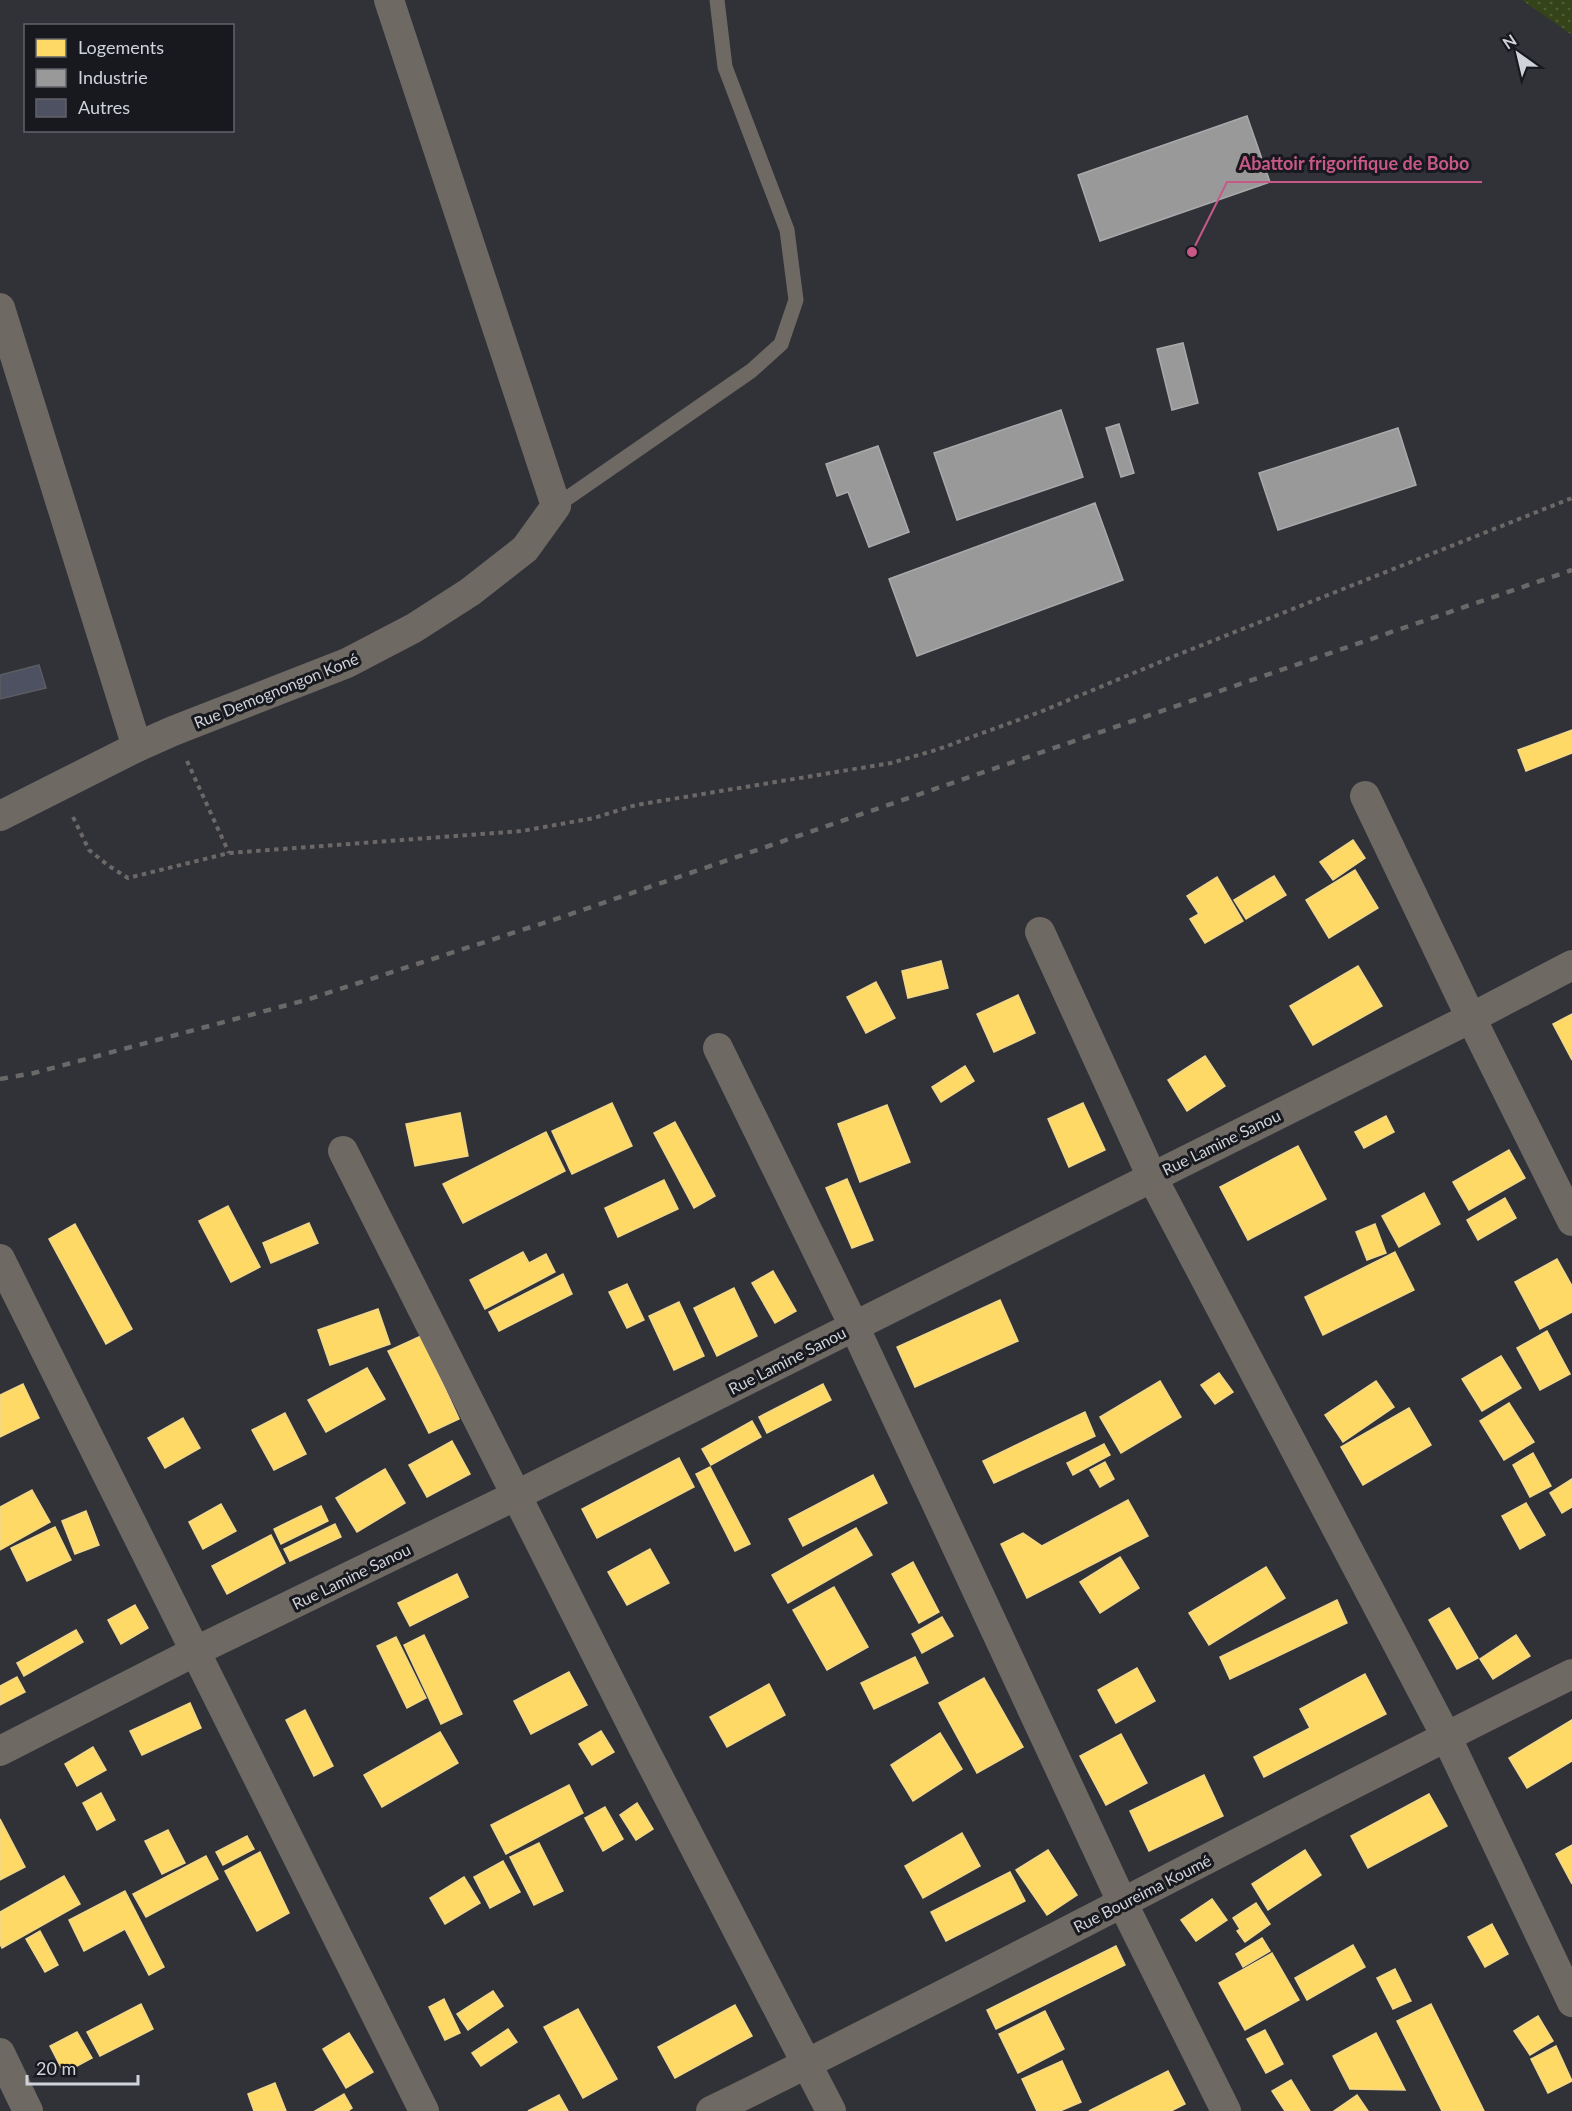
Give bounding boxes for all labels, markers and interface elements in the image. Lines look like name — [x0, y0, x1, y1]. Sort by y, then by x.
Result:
legend — [24, 24, 234, 132]
north arrow — [1488, 24, 1548, 84]
text: N — [1499, 30, 1520, 52]
text: Logements — [78, 36, 164, 58]
text: Industrie — [78, 66, 148, 88]
text: Autres — [78, 96, 130, 118]
callout: Abattoir frigorifique de Bobo — [1227, 146, 1482, 182]
text: Abattoir frigorifique de Bobo — [1238, 152, 1469, 174]
street label: Rue Demognongon Koné — [191, 648, 361, 732]
street label: Rue Lamine Sanou — [1159, 1105, 1283, 1179]
street label: Rue Lamine Sanou — [725, 1322, 849, 1398]
street label: Rue Lamine Sanou — [289, 1539, 413, 1613]
street label: Rue Boureima Koumé — [1070, 1850, 1214, 1936]
scale bar — [27, 2048, 138, 2086]
text: 20 m — [36, 2057, 76, 2079]

